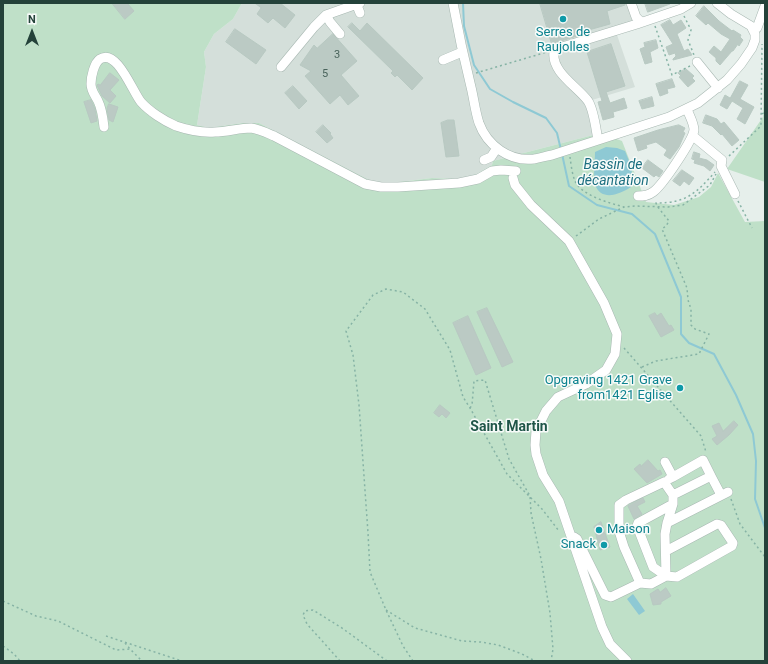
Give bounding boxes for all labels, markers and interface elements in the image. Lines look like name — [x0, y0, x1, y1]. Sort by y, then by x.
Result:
north arrow — [12, 12, 52, 52]
text: N — [28, 13, 36, 26]
marker: Serres de Raujolles — [558, 14, 568, 24]
place label: Serres de Raujolles — [536, 25, 590, 56]
house number: 3 — [334, 48, 340, 62]
house number: 5 — [322, 67, 328, 81]
water label: Bassin de décantation — [577, 157, 649, 190]
place label: Opgraving 1421 Grave from1421 Eglise — [545, 373, 672, 404]
marker: Opgraving 1421 Grave from1421 Eglise — [675, 383, 685, 393]
district label: Saint Martin — [470, 419, 548, 435]
place label: Maison — [607, 522, 650, 538]
marker: Maison — [594, 525, 604, 535]
place label: Snack — [561, 537, 596, 553]
marker: Snack — [599, 540, 609, 550]

